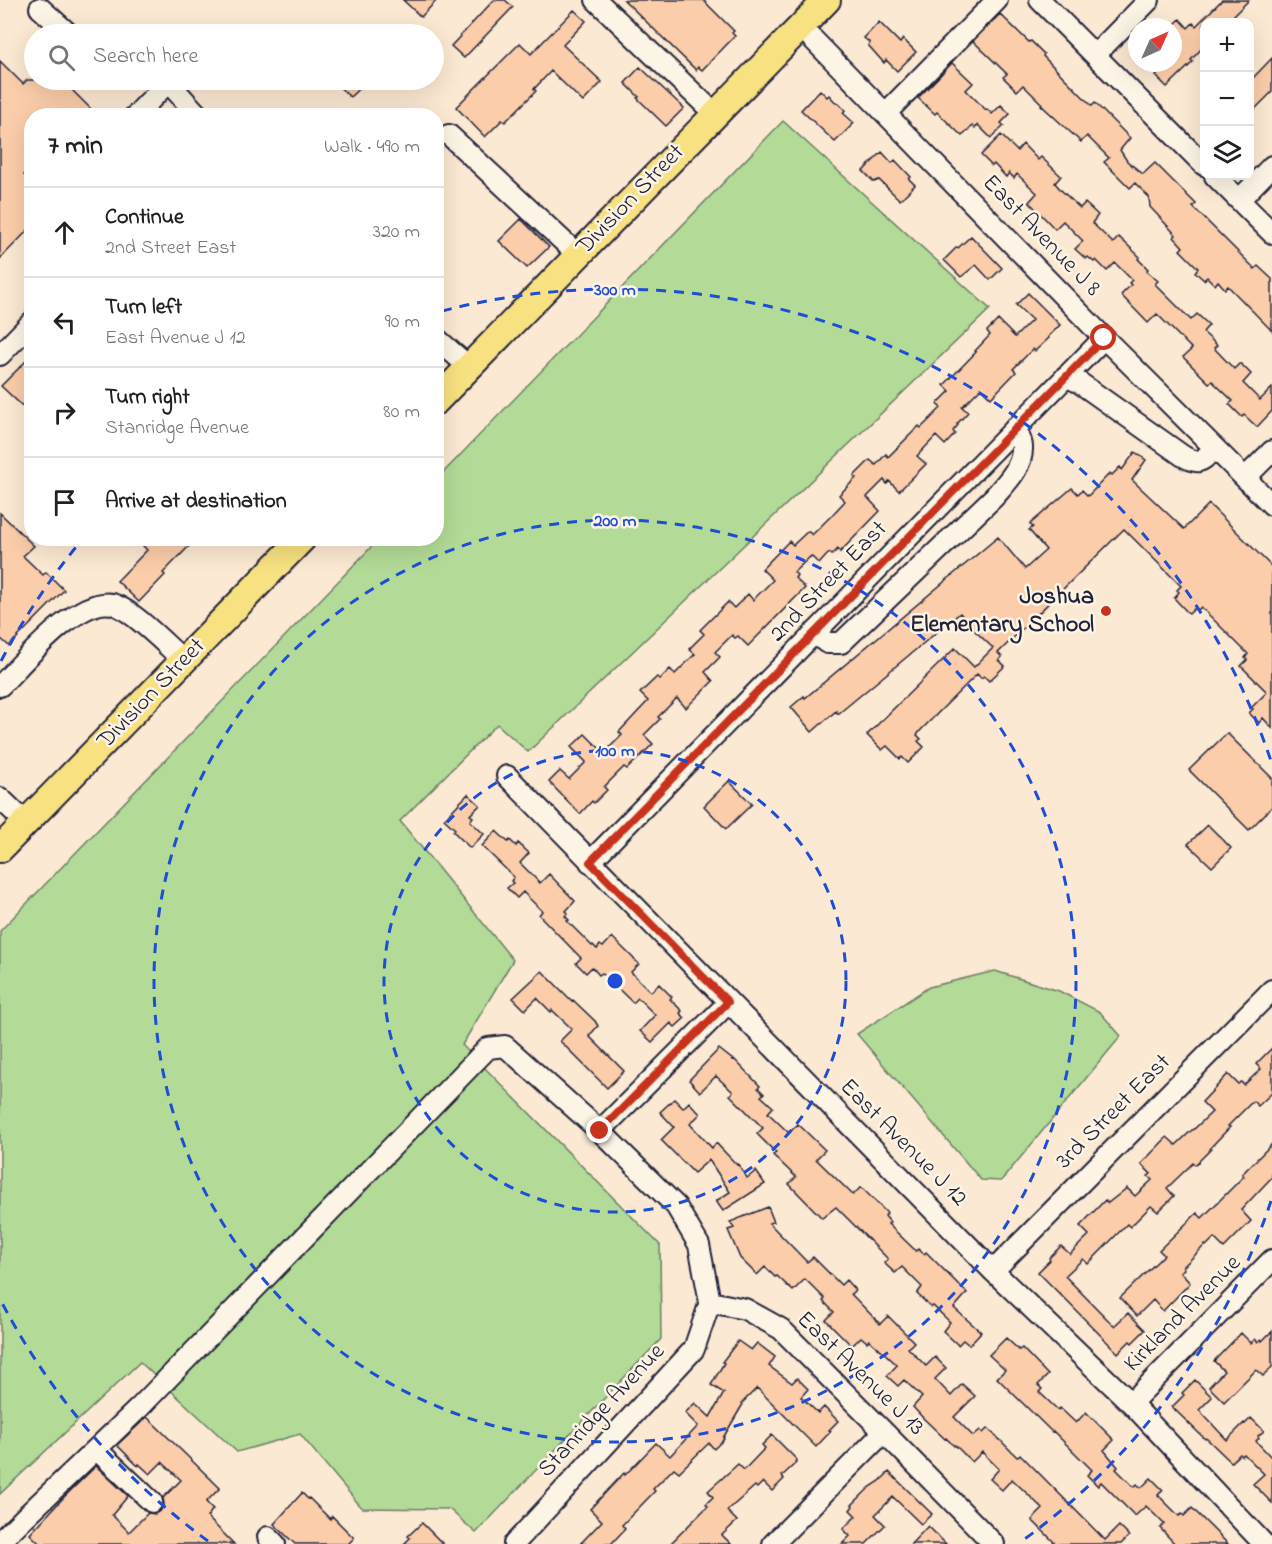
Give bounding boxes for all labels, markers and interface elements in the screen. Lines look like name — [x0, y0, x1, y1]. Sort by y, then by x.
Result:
north arrow — [1128, 18, 1182, 72]
map controls — [1200, 18, 1254, 180]
button: + — [1200, 18, 1254, 72]
search box — [24, 24, 444, 90]
icon: search — [45, 41, 78, 74]
text: Search here — [93, 41, 198, 73]
button: − — [1200, 72, 1254, 126]
button: layers — [1200, 126, 1254, 180]
text: 7 min — [48, 128, 103, 166]
text: Walk · 490 m — [324, 133, 420, 162]
street label: Division Street — [568, 136, 693, 264]
street label: East Avenue J 8 — [973, 167, 1109, 305]
text: Continue — [105, 202, 184, 234]
icon: ahead — [48, 216, 81, 249]
text: 320 m — [373, 218, 420, 247]
text: 2nd Street East — [105, 234, 236, 263]
text: 300 m — [593, 278, 636, 304]
text: Turn left — [105, 292, 182, 324]
icon: left — [48, 306, 81, 339]
text: 90 m — [385, 308, 420, 337]
text: East Avenue J 12 — [105, 324, 246, 353]
route start — [1090, 324, 1116, 350]
text: Turn right — [105, 382, 190, 414]
icon: right — [48, 396, 81, 429]
text: 80 m — [383, 398, 420, 427]
text: Stanridge Avenue — [105, 414, 249, 443]
icon: arrive — [48, 486, 81, 519]
text: Arrive at destination — [105, 486, 287, 518]
text: 200 m — [593, 509, 637, 535]
street label: 2nd Street East — [762, 513, 896, 651]
place label: Joshua Elementary School — [910, 580, 1094, 644]
marker: Joshua Elementary School — [1099, 604, 1113, 618]
street label: Division Street — [89, 630, 214, 758]
text: 100 m — [595, 739, 635, 765]
centre of rings — [605, 971, 625, 991]
street label: 3rd Street East — [1048, 1046, 1180, 1178]
street label: East Avenue J 12 — [831, 1071, 975, 1215]
route end — [586, 1117, 612, 1143]
street label: Kirkland Avenue — [1116, 1247, 1250, 1381]
street label: East Avenue J 13 — [788, 1303, 932, 1445]
street label: Stanridge Avenue — [530, 1336, 674, 1486]

